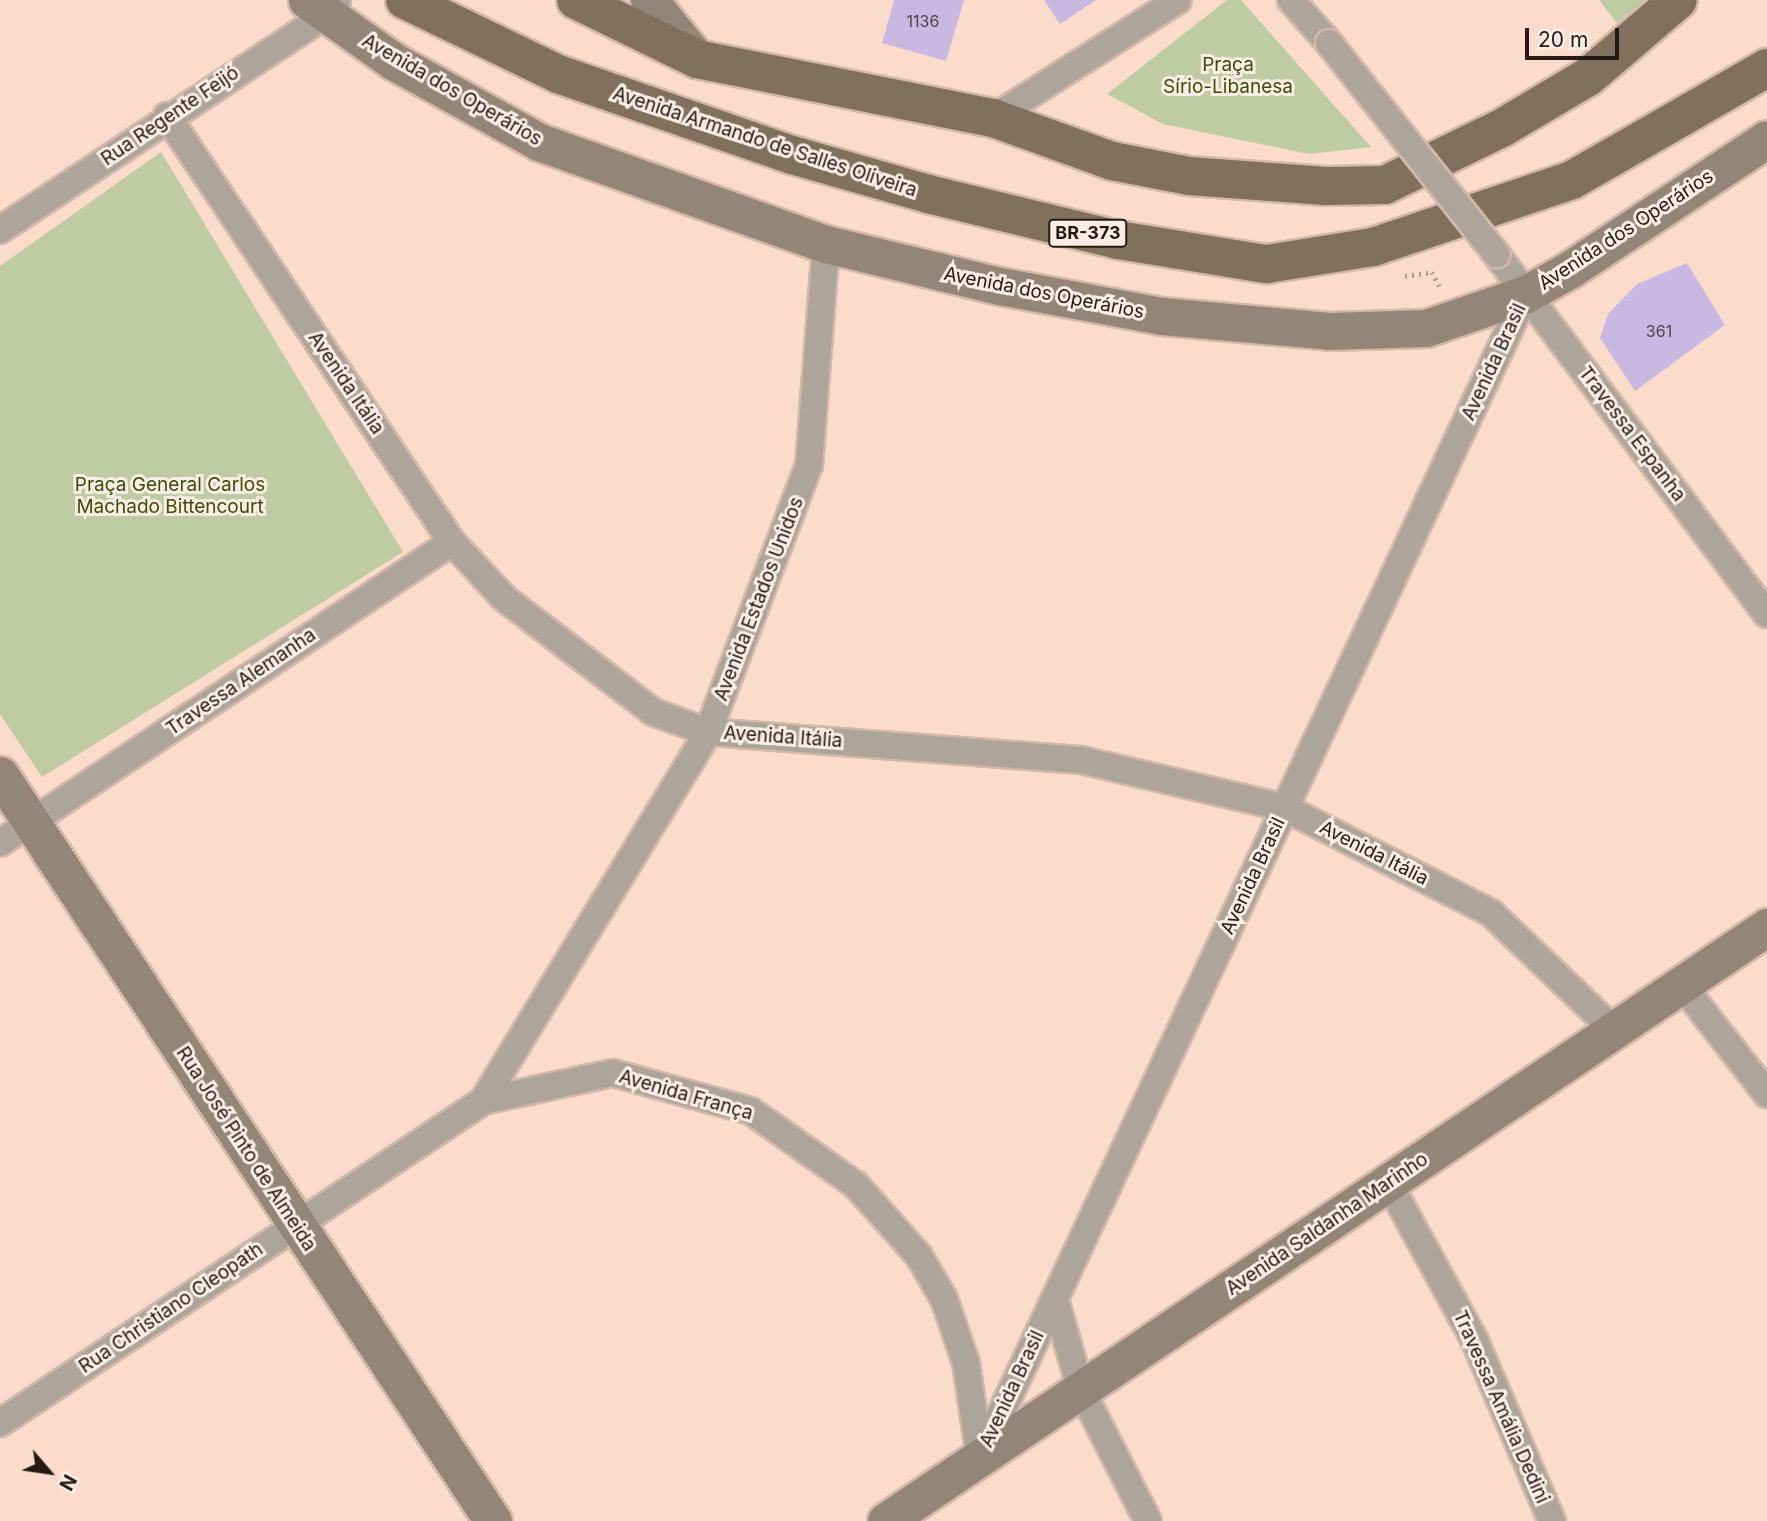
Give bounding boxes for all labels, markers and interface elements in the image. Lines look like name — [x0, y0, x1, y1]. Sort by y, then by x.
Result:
house number: 1136 — [907, 11, 939, 31]
scale bar — [1529, 14, 1624, 58]
text: 20 m — [1538, 27, 1588, 52]
street label: Avenida dos Operários — [358, 29, 546, 151]
park label: Praça Sírio-Libanesa — [1163, 54, 1293, 98]
street label: Rua Regente Feijó — [97, 62, 243, 170]
street label: Avenida Armando de Salles Oliveira — [610, 82, 920, 202]
street label: Avenida dos Operários — [1534, 165, 1718, 295]
road number: BR-373 — [1048, 218, 1128, 247]
street label: Avenida dos Operários — [942, 262, 1146, 324]
street label: Avenida Brasil — [1457, 300, 1531, 424]
house number: 361 — [1646, 321, 1672, 341]
street label: Avenida Itália — [303, 327, 389, 439]
street label: Travessa Espanha — [1574, 362, 1690, 506]
park label: Praça General Carlos Machado Bittencourt — [75, 474, 265, 518]
street label: Avenida Estados Unidos — [710, 494, 808, 704]
street label: Travessa Alemanha — [162, 624, 320, 740]
street label: Avenida Itália — [723, 721, 843, 753]
street label: Avenida Brasil — [1216, 814, 1290, 938]
street label: Avenida Itália — [1316, 816, 1432, 890]
street label: Rua José Pinto de Almeida — [171, 1042, 321, 1256]
street label: Avenida França — [616, 1065, 756, 1125]
street label: Avenida Saldanha Marinho — [1222, 1148, 1432, 1300]
street label: Rua Christiano Cleopath — [75, 1238, 267, 1378]
street label: Travessa Amália Dedini — [1448, 1307, 1554, 1507]
street label: Avenida Brasil — [975, 1327, 1049, 1451]
north arrow — [14, 1437, 84, 1507]
text: N — [54, 1471, 81, 1494]

